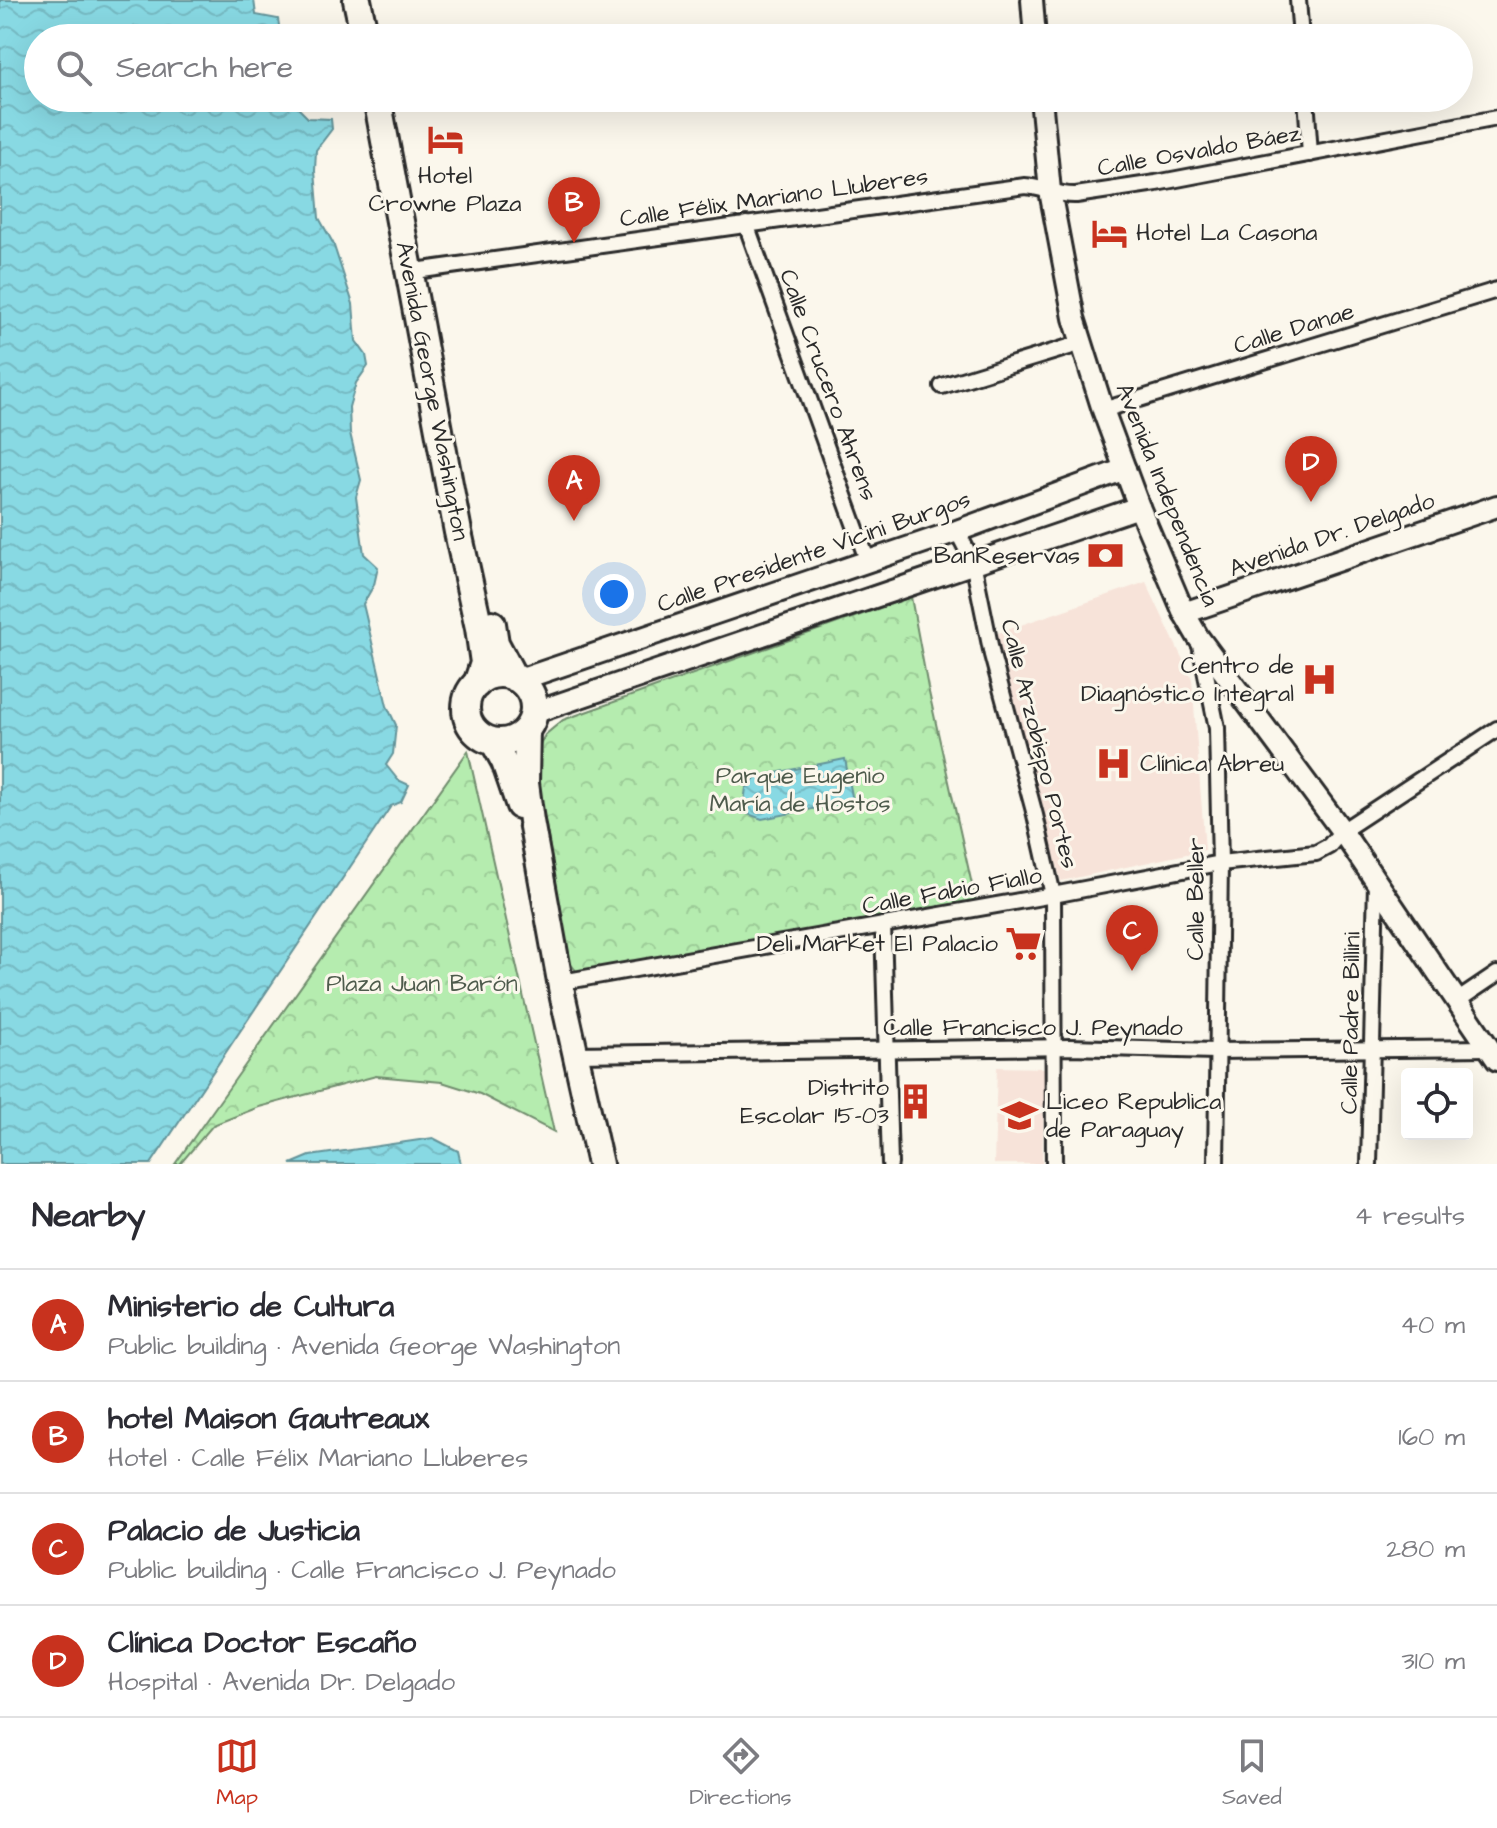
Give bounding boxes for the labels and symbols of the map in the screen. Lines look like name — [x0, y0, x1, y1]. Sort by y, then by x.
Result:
street label: Calle Osvaldo Báez — [1095, 116, 1303, 186]
hotel icon: Hotel Crowne Plaza — [426, 120, 464, 158]
place label: Hotel Crowne Plaza — [368, 159, 522, 221]
street label: Calle Félix Mariano Lluberes — [618, 160, 930, 236]
pin: B — [548, 177, 600, 243]
hotel icon: Hotel La Casona — [1091, 214, 1129, 252]
place label: Hotel La Casona — [1136, 216, 1318, 250]
street label: Avenida George Washington — [385, 239, 478, 544]
street label: Calle Crucero Ahrens — [770, 265, 886, 505]
street label: Calle Danae — [1230, 295, 1358, 363]
street label: Avenida Independencia — [1107, 378, 1227, 612]
pin: D — [1285, 436, 1337, 502]
pin: A — [548, 455, 600, 521]
street label: Calle Presidente Vicini Burgos — [653, 482, 976, 623]
street label: Avenida Dr. Delgado — [1225, 484, 1440, 587]
bank icon: BanReservas — [1087, 537, 1125, 575]
place label: BanReservas — [934, 539, 1080, 573]
your location — [594, 574, 634, 614]
street label: Calle Arzobispo Portes — [992, 616, 1086, 872]
place label: Centro de Diagnóstico Integral — [1081, 649, 1294, 712]
hospital icon: Centro de Diagnóstico Integral — [1301, 661, 1339, 699]
hospital icon: Clínica Abreu — [1095, 745, 1133, 783]
place label: Clínica Abreu — [1140, 747, 1284, 781]
park label: Parque Eugenio María de Hostos — [710, 759, 890, 821]
street label: Calle Beller — [1179, 837, 1213, 961]
street label: Calle Fabio Fiallo — [859, 858, 1045, 924]
pin: C — [1106, 905, 1158, 971]
supermarket icon: Deli Market El Palacio — [1005, 925, 1043, 963]
place label: Deli Market El Palacio — [757, 927, 999, 961]
street label: Calle Padre Billini — [1332, 931, 1370, 1115]
park label: Plaza Juan Barón — [326, 967, 518, 1001]
street label: Calle Francisco J. Peynado — [883, 1011, 1183, 1046]
place label: Distrito Escolar 15-03 — [740, 1071, 889, 1133]
building icon: Distrito Escolar 15-03 — [896, 1083, 934, 1121]
place label: Liceo Republica de Paraguay — [1046, 1085, 1221, 1148]
school or university icon: Liceo Republica de Paraguay — [1001, 1097, 1039, 1135]

